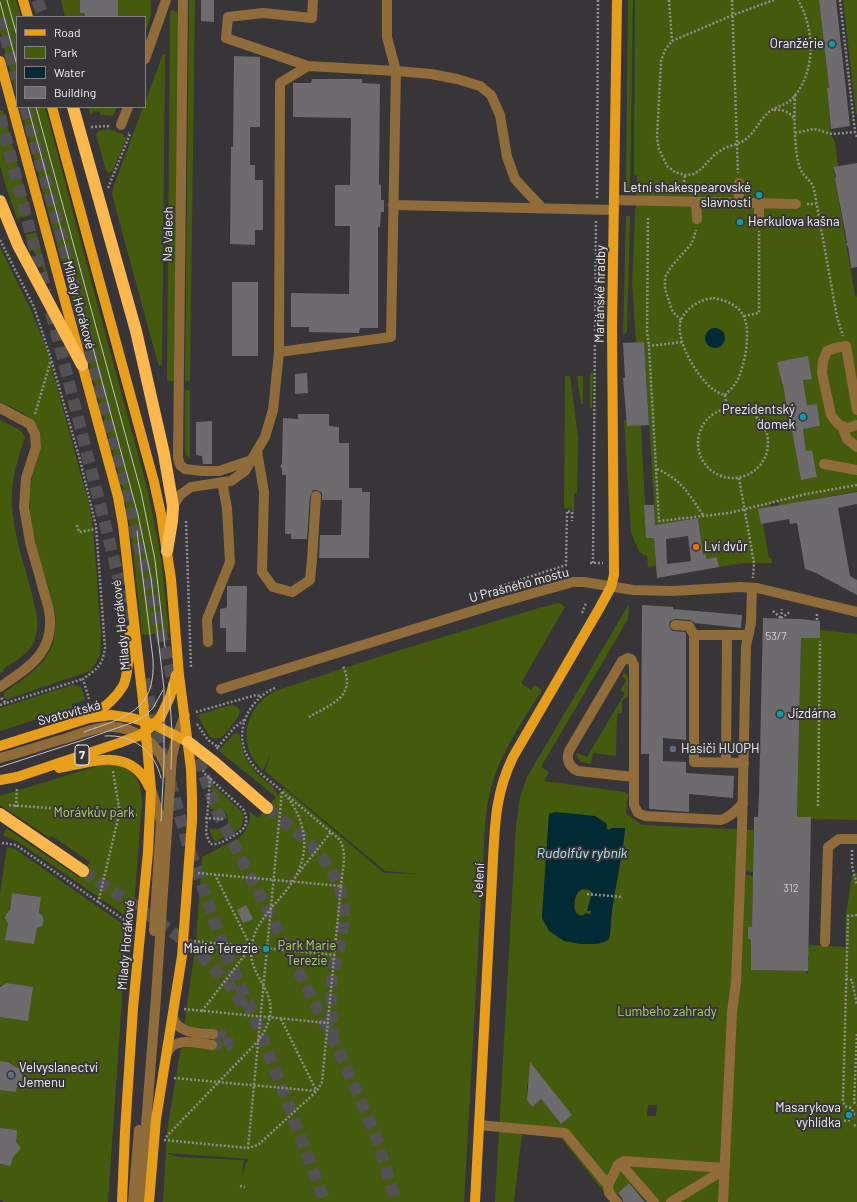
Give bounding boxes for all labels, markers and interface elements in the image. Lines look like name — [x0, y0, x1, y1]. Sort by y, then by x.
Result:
legend — [16, 16, 146, 108]
text: Road — [54, 25, 81, 39]
place label: Oranžérie — [770, 36, 824, 52]
marker: Oranžérie — [827, 39, 837, 49]
text: Park — [54, 45, 78, 59]
text: Water — [54, 65, 85, 79]
text: Building — [54, 85, 96, 99]
place label: Letní shakespearovské slavnosti — [623, 180, 751, 211]
marker: Letní shakespearovské slavnosti — [754, 190, 764, 200]
street label: Na Valech — [160, 206, 176, 262]
place label: Herkulova kašna — [748, 214, 840, 230]
marker: Herkulova kašna — [735, 217, 745, 227]
street label: Mariánské hradby — [591, 245, 609, 343]
street label: Milady Horákové — [60, 259, 98, 351]
place label: Prezidentský domek — [722, 402, 795, 433]
marker: Prezidentský domek — [798, 412, 808, 422]
place label: Lví dvůr — [704, 539, 748, 555]
marker: Lví dvůr — [691, 542, 701, 552]
street label: U Prašného mostu — [467, 564, 571, 606]
street label: Milady Horákové — [108, 579, 134, 671]
house number: 53/7 — [766, 629, 786, 643]
street label: Svatovítská — [36, 697, 102, 729]
place label: Jízdárna — [788, 706, 836, 722]
marker: Jízdárna — [775, 709, 785, 719]
place label: Hasiči HUOPH — [681, 741, 759, 757]
marker: Hasiči HUOPH — [668, 744, 678, 754]
road number: 7 — [75, 745, 89, 765]
park label: Morávkův park — [53, 805, 135, 821]
water label: Rudolfův rybník — [537, 845, 627, 861]
street label: Jelení — [470, 863, 488, 897]
house number: 312 — [783, 881, 799, 895]
street label: Milady Horákové — [114, 899, 138, 991]
park label: Park Marie Terezie — [277, 938, 337, 969]
place label: Marie Terezie — [183, 941, 258, 957]
marker: Marie Terezie — [261, 944, 271, 954]
park label: Lumbeho zahrady — [617, 1004, 717, 1020]
place label: Velvyslanectví Jemenu — [19, 1060, 98, 1091]
marker: Velvyslanectví Jemenu — [6, 1070, 16, 1080]
place label: Masarykova vyhlídka — [775, 1100, 841, 1131]
marker: Masarykova vyhlídka — [844, 1110, 854, 1120]

